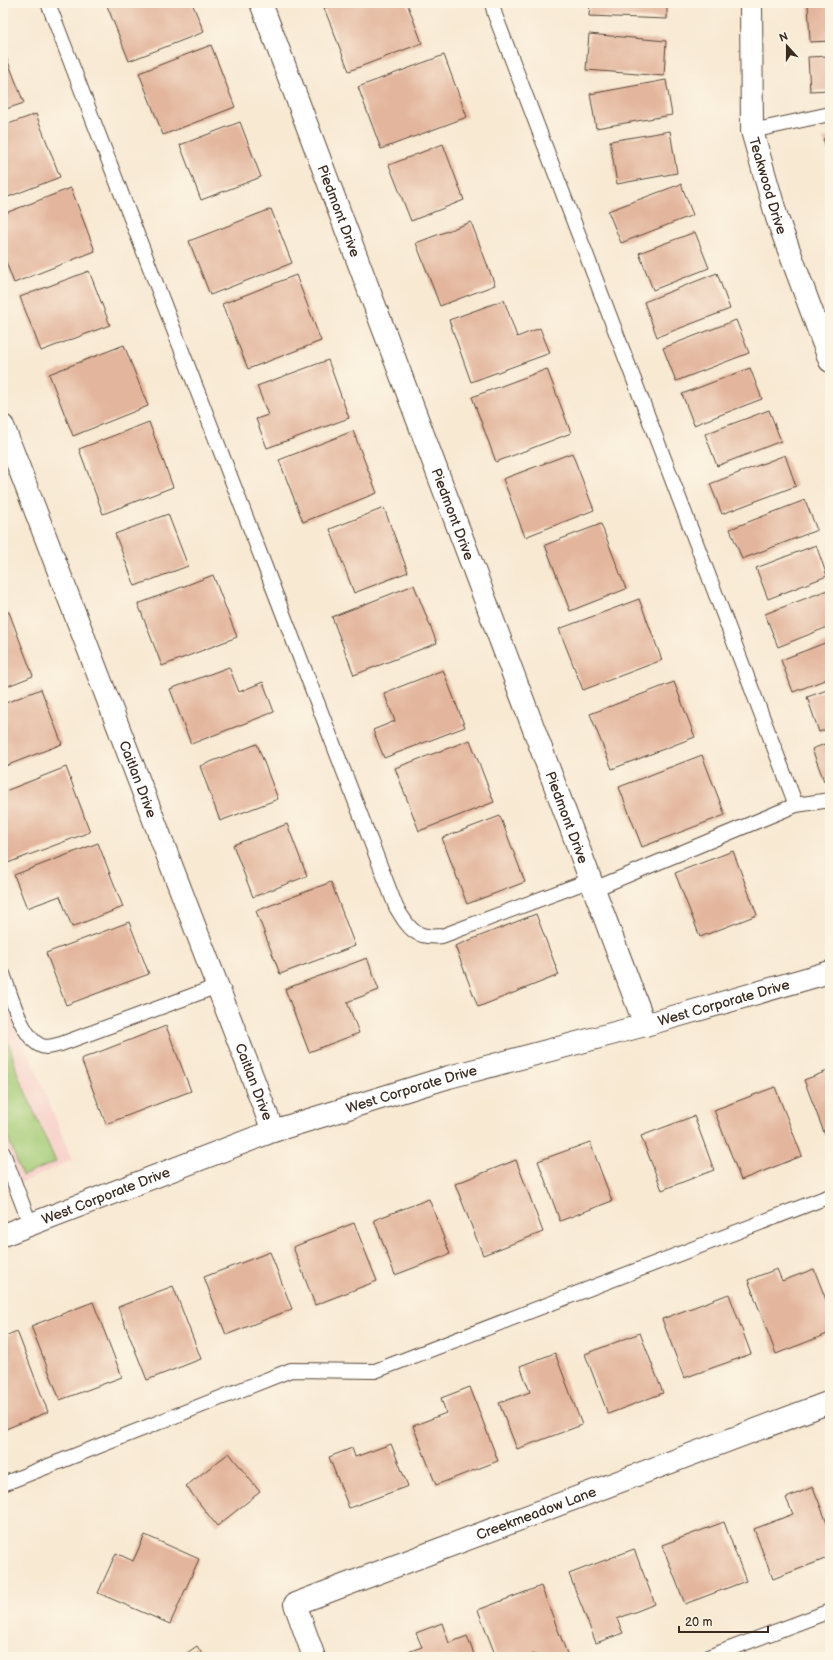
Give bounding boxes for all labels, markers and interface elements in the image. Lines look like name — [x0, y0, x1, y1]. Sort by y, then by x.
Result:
north arrow — [767, 26, 807, 66]
text: N — [777, 30, 790, 45]
street label: Teakwood Drive — [746, 135, 791, 236]
street label: Piedmont Drive — [314, 162, 364, 259]
street label: Piedmont Drive — [428, 466, 478, 562]
street label: Caitlan Drive — [116, 738, 161, 820]
street label: Piedmont Drive — [542, 769, 592, 866]
street label: West Corporate Drive — [656, 976, 791, 1029]
street label: Caitlan Drive — [232, 1041, 277, 1122]
street label: West Corporate Drive — [344, 1061, 479, 1117]
street label: West Corporate Drive — [39, 1163, 172, 1228]
street label: Creekmeadow Lane — [474, 1483, 598, 1543]
scale bar — [679, 1608, 768, 1634]
text: 20 m — [685, 1615, 712, 1630]

